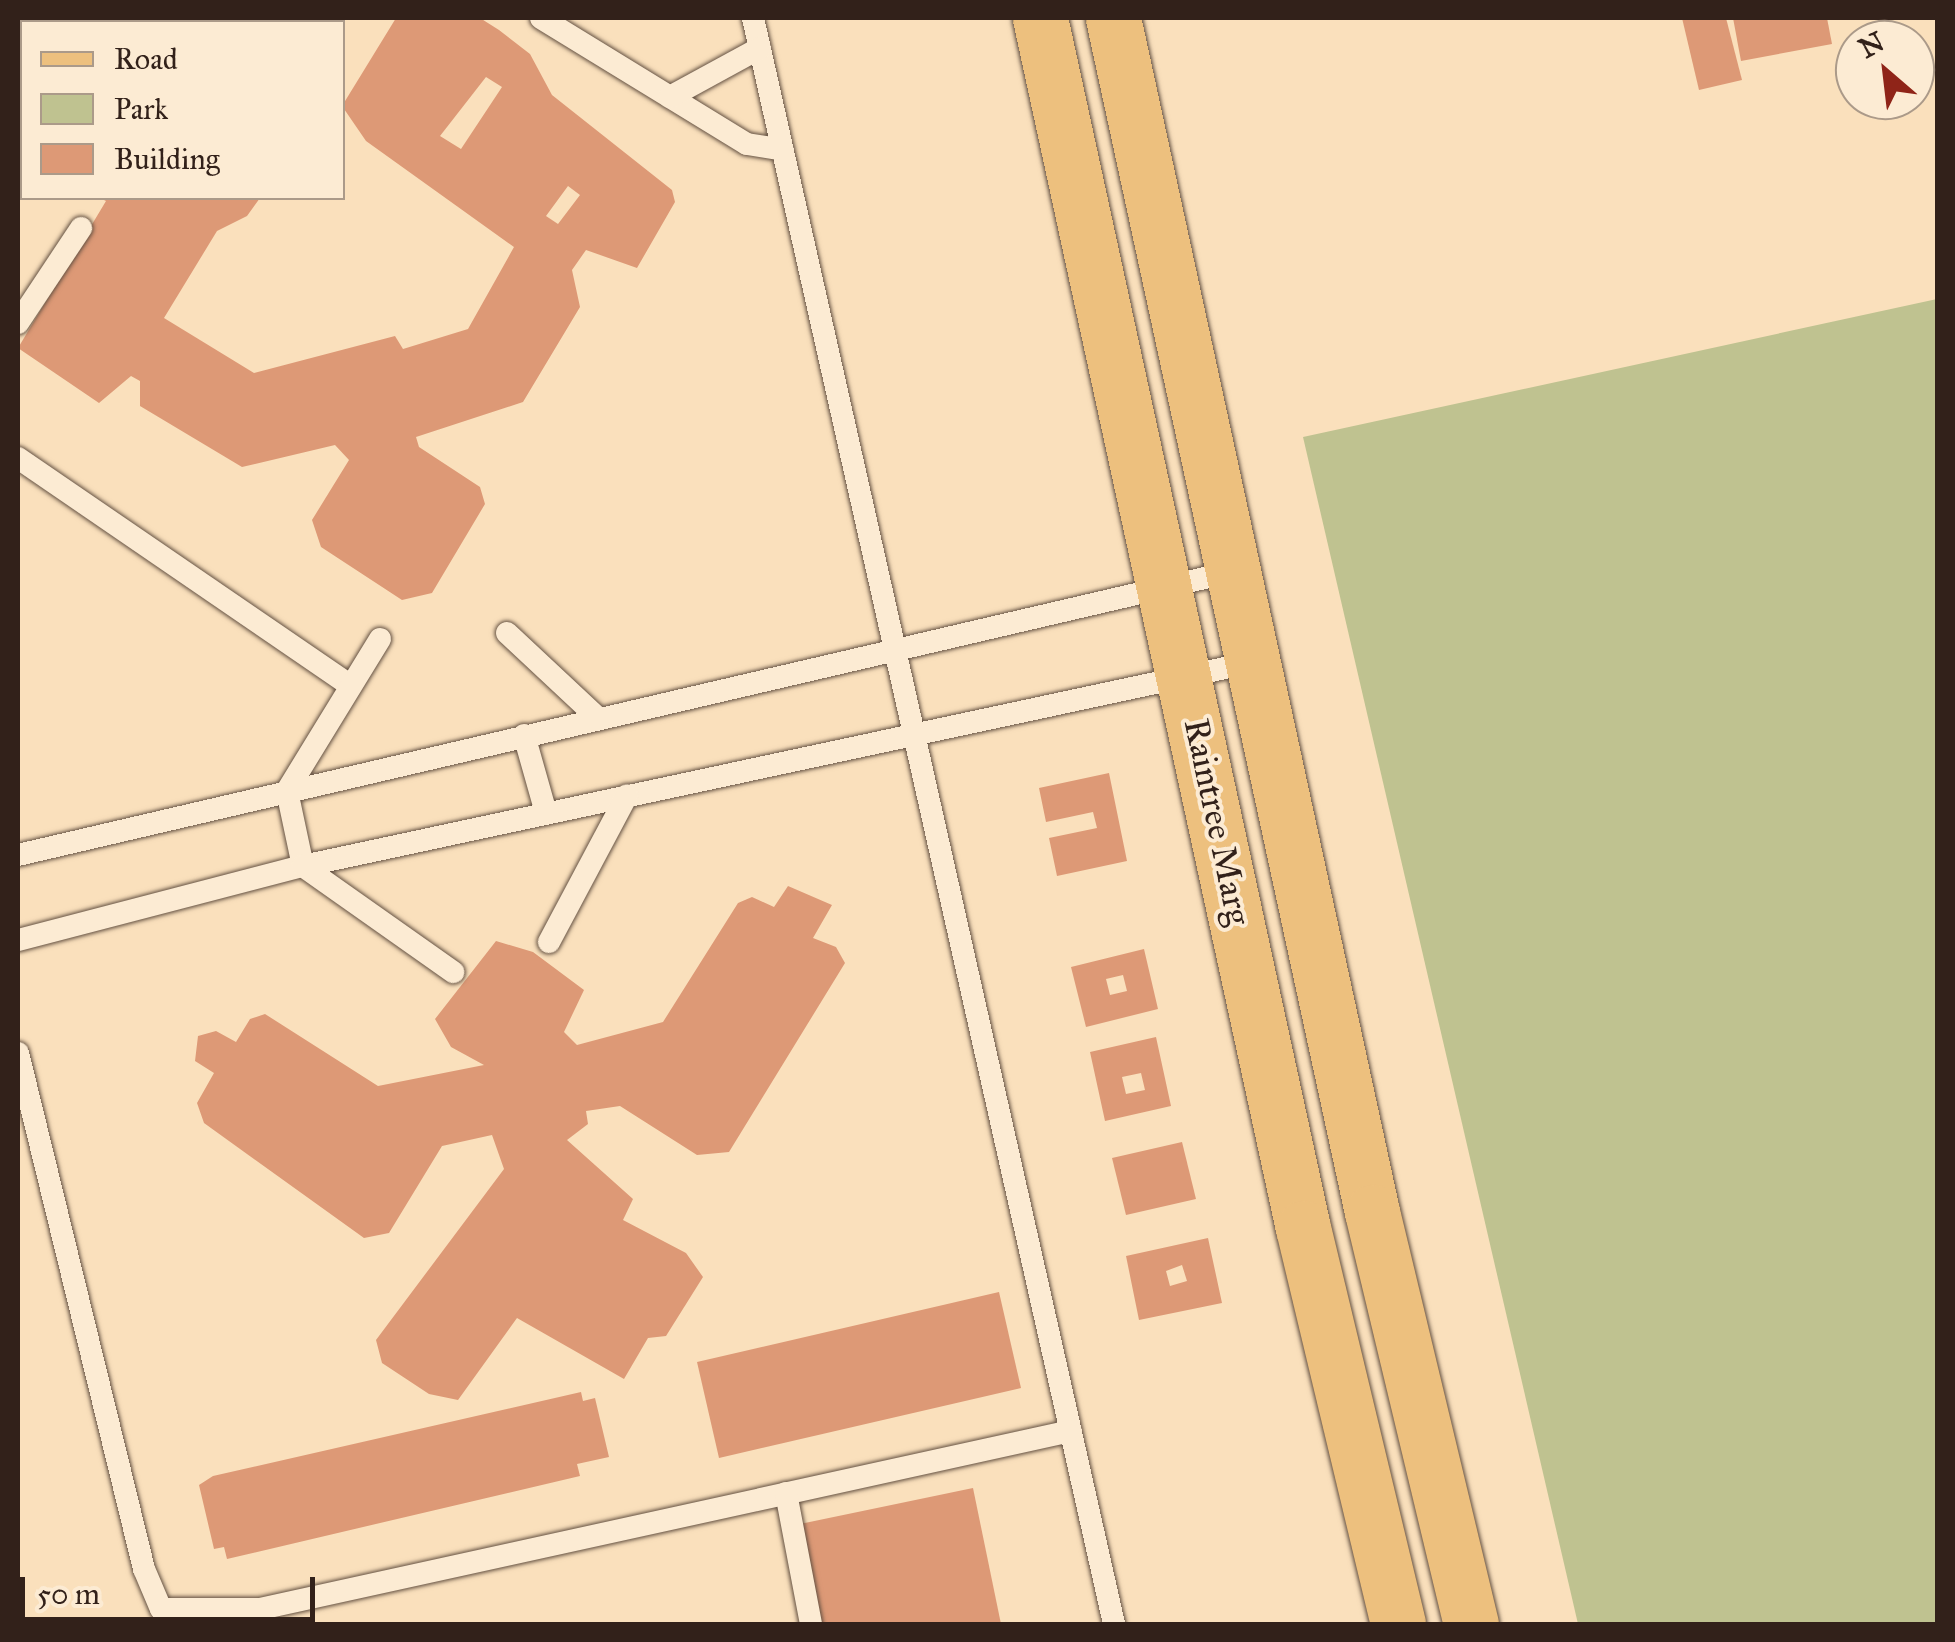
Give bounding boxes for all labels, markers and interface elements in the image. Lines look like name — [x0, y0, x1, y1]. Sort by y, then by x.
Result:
legend — [20, 20, 345, 200]
north arrow — [1835, 20, 1935, 120]
text: N — [1853, 24, 1890, 66]
text: Road — [114, 41, 178, 77]
text: Park — [114, 91, 168, 127]
text: Building — [114, 141, 220, 177]
street label: Raintree Marg — [1175, 715, 1259, 929]
scale bar — [25, 1557, 320, 1619]
text: 50 m — [37, 1576, 100, 1612]

